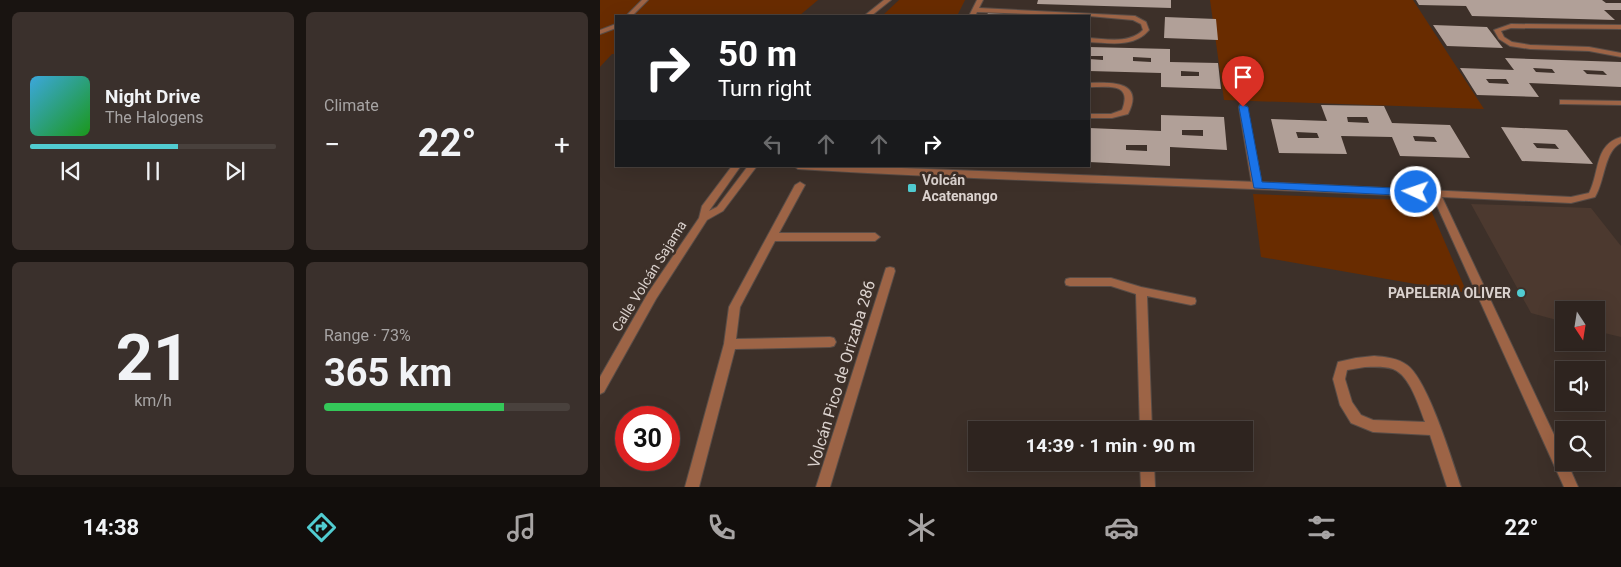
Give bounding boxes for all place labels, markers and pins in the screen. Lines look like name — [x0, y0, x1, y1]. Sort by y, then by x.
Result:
pin — [1222, 56, 1264, 107]
place label: Volcán Acatenango — [922, 172, 998, 204]
marker: Volcán Acatenango — [906, 182, 918, 194]
place label: PAPELERIA OLIVER — [1388, 285, 1511, 301]
marker: PAPELERIA OLIVER — [1515, 287, 1527, 299]

